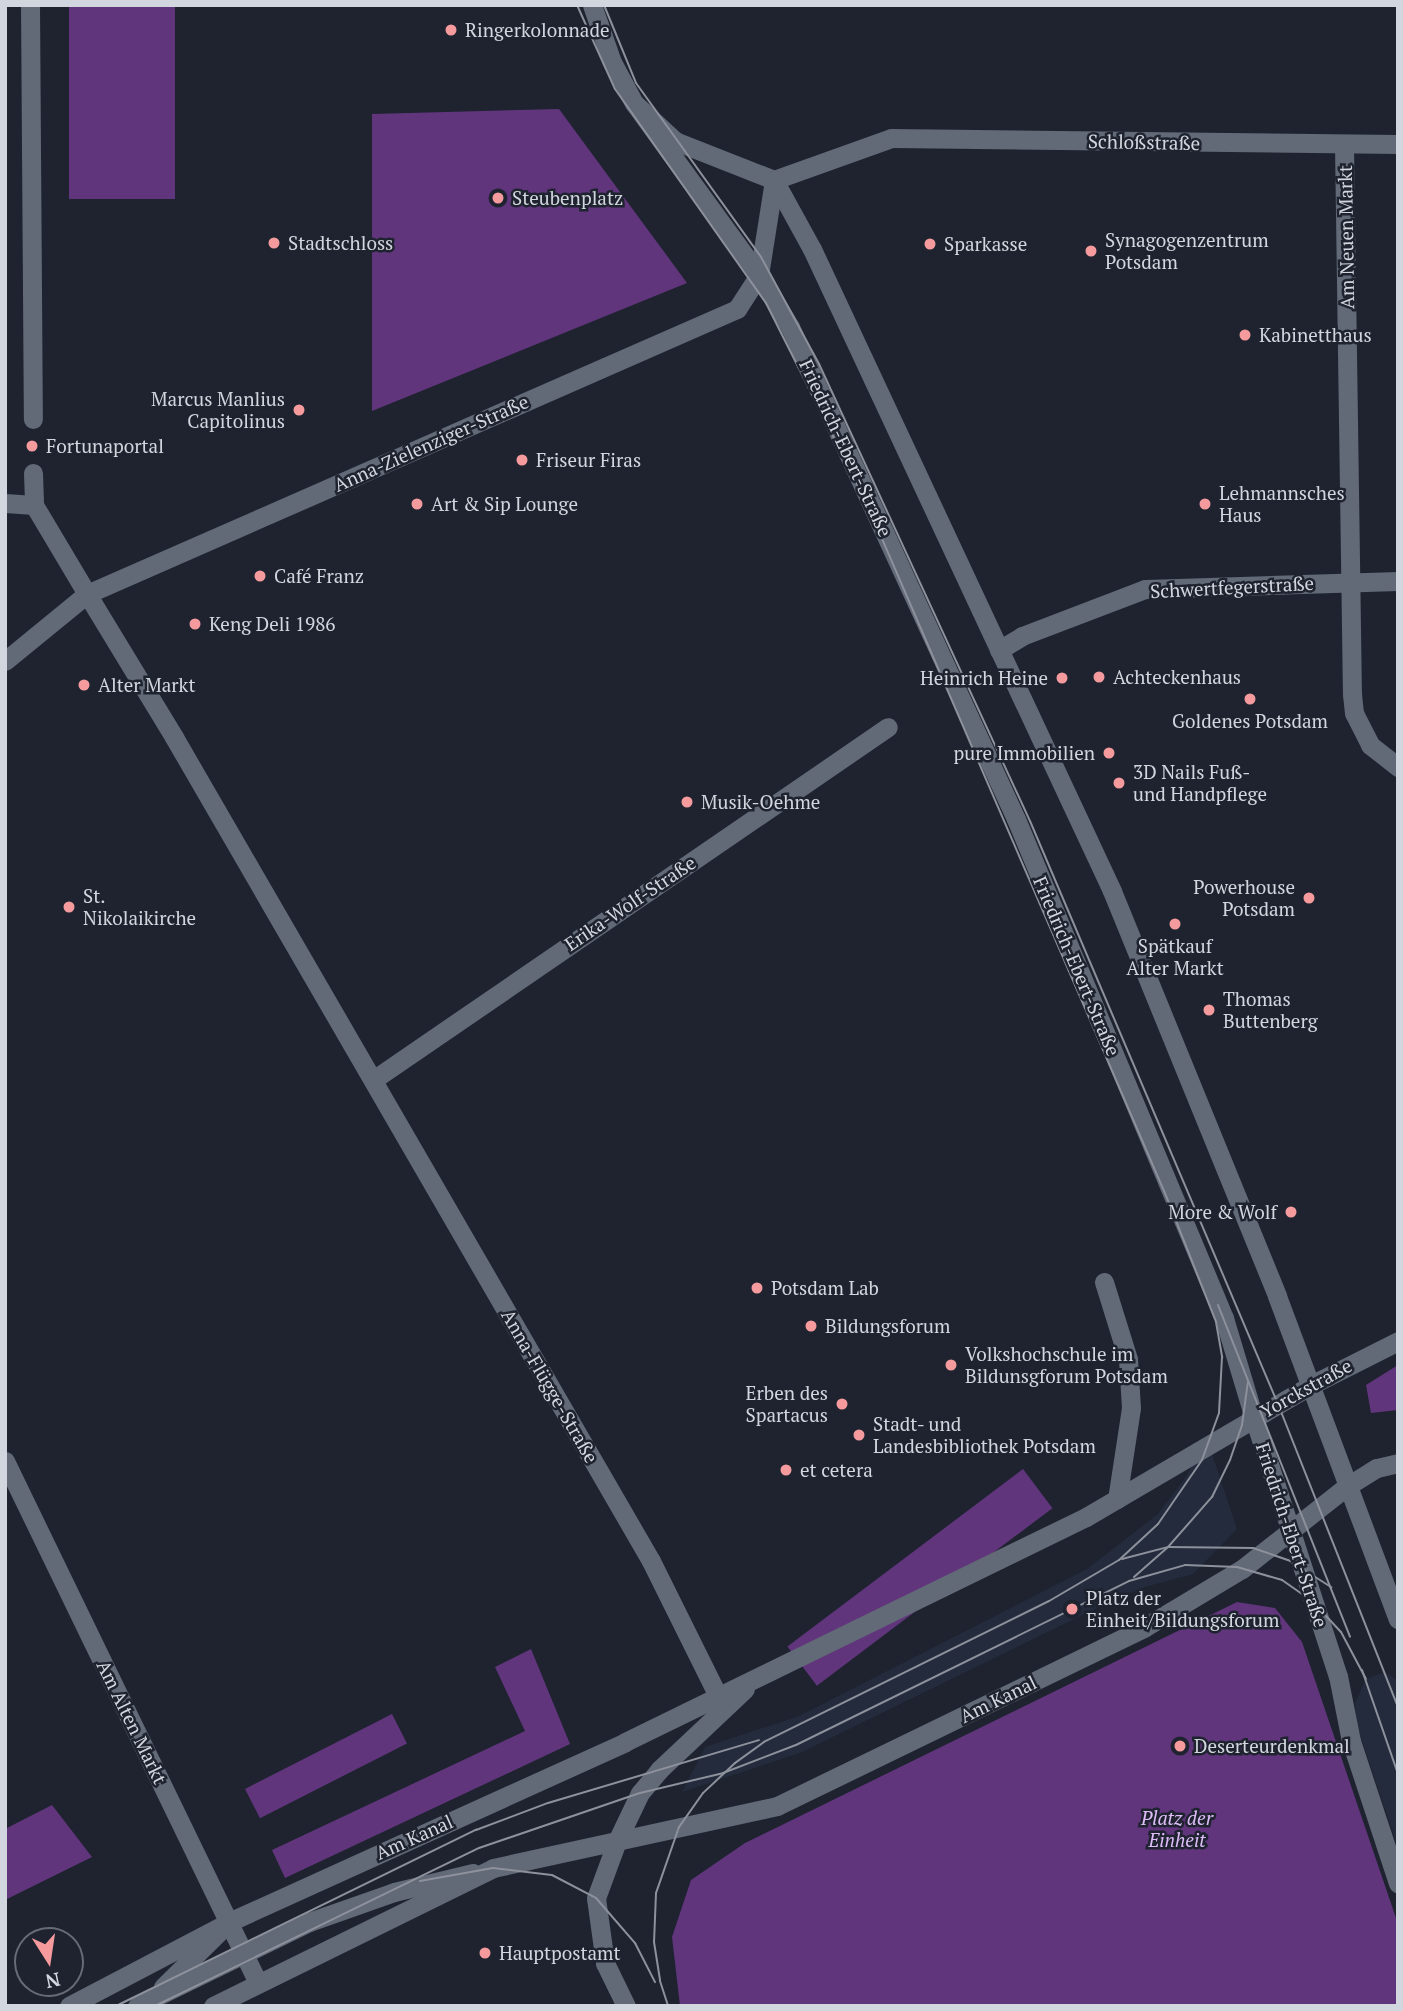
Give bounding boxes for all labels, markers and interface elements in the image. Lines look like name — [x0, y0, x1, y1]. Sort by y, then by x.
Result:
place label: Ringerkolonnade — [465, 19, 610, 41]
marker: Ringerkolonnade — [443, 22, 459, 38]
street label: Schloßstraße — [1088, 130, 1200, 154]
street label: Am Neuen Markt — [1333, 165, 1359, 309]
place label: Steubenplatz — [512, 187, 623, 209]
marker: Steubenplatz — [490, 190, 506, 206]
place label: Synagogenzentrum Potsdam — [1105, 229, 1269, 273]
place label: Stadtschloss — [288, 232, 393, 254]
place label: Sparkasse — [944, 233, 1027, 255]
marker: Stadtschloss — [266, 235, 282, 251]
marker: Sparkasse — [922, 236, 938, 252]
marker: Synagogenzentrum Potsdam — [1083, 243, 1099, 259]
place label: Kabinetthaus — [1259, 324, 1372, 346]
marker: Kabinetthaus — [1237, 327, 1253, 343]
street label: Friedrich-Ebert-Straße — [795, 356, 897, 540]
place label: Marcus Manlius Capitolinus — [151, 388, 285, 432]
street label: Anna-Zielenziger-Straße — [330, 390, 532, 496]
marker: Marcus Manlius Capitolinus — [291, 402, 307, 418]
place label: Fortunaportal — [46, 435, 164, 457]
marker: Fortunaportal — [24, 438, 40, 454]
place label: Friseur Firas — [536, 449, 641, 471]
marker: Friseur Firas — [514, 452, 530, 468]
place label: Lehmannsches Haus — [1219, 482, 1345, 526]
place label: Art & Sip Lounge — [431, 493, 578, 515]
marker: Art & Sip Lounge — [409, 496, 425, 512]
marker: Lehmannsches Haus — [1197, 496, 1213, 512]
place label: Café Franz — [274, 565, 364, 587]
marker: Café Franz — [252, 568, 268, 584]
street label: Schwertfegerstraße — [1149, 571, 1315, 603]
place label: Keng Deli 1986 — [209, 613, 335, 635]
marker: Keng Deli 1986 — [187, 616, 203, 632]
place label: Achteckenhaus — [1113, 666, 1241, 688]
place label: Heinrich Heine — [920, 667, 1048, 689]
marker: Achteckenhaus — [1091, 669, 1107, 685]
marker: Heinrich Heine — [1054, 670, 1070, 686]
place label: Alter Markt — [98, 674, 195, 696]
marker: Alter Markt — [76, 677, 92, 693]
marker: Goldenes Potsdam — [1242, 691, 1258, 707]
place label: Goldenes Potsdam — [1172, 710, 1328, 732]
place label: pure Immobilien — [954, 742, 1095, 764]
marker: pure Immobilien — [1101, 745, 1117, 761]
place label: 3D Nails Fuß- und Handpflege — [1133, 761, 1267, 805]
marker: 3D Nails Fuß- und Handpflege — [1111, 775, 1127, 791]
place label: Musik-Oehme — [701, 791, 820, 813]
marker: Musik-Oehme — [679, 794, 695, 810]
street label: Erika-Wolf-Straße — [560, 851, 700, 955]
street label: Friedrich-Ebert-Straße — [1029, 873, 1125, 1059]
place label: Powerhouse Potsdam — [1193, 876, 1295, 920]
place label: St. Nikolaikirche — [83, 885, 196, 929]
marker: Powerhouse Potsdam — [1301, 890, 1317, 906]
marker: St. Nikolaikirche — [61, 899, 77, 915]
marker: Spätkauf Alter Markt — [1167, 916, 1183, 932]
place label: Spätkauf Alter Markt — [1126, 935, 1224, 979]
place label: Thomas Buttenberg — [1223, 988, 1318, 1032]
marker: Thomas Buttenberg — [1201, 1002, 1217, 1018]
place label: More & Wolf — [1168, 1201, 1277, 1223]
marker: More & Wolf — [1283, 1204, 1299, 1220]
place label: Potsdam Lab — [771, 1277, 879, 1299]
marker: Potsdam Lab — [749, 1280, 765, 1296]
street label: Anna-Flügge-Straße — [497, 1305, 603, 1467]
place label: Bildungsforum — [825, 1315, 950, 1337]
marker: Bildungsforum — [803, 1318, 819, 1334]
place label: Volkshochschule im Bildunsgforum Potsdam — [965, 1343, 1168, 1387]
street label: Yorckstraße — [1256, 1354, 1356, 1422]
marker: Volkshochschule im Bildunsgforum Potsdam — [943, 1357, 959, 1373]
place label: Erben des Spartacus — [746, 1382, 828, 1426]
marker: Erben des Spartacus — [834, 1396, 850, 1412]
place label: Stadt- und Landesbibliothek Potsdam — [873, 1413, 1096, 1457]
marker: Stadt- und Landesbibliothek Potsdam — [851, 1427, 867, 1443]
street label: Friedrich-Ebert-Straße — [1251, 1440, 1333, 1630]
place label: et cetera — [800, 1459, 873, 1481]
marker: et cetera — [778, 1462, 794, 1478]
place label: Platz der Einheit/Bildungsforum — [1086, 1587, 1279, 1631]
marker: Platz der Einheit/Bildungsforum — [1064, 1601, 1080, 1617]
street label: Am Alten Markt — [92, 1656, 172, 1788]
street label: Am Kanal — [956, 1671, 1040, 1727]
place label: Deserteurdenkmal — [1194, 1735, 1350, 1757]
marker: Deserteurdenkmal — [1172, 1738, 1188, 1754]
park label: Platz der Einheit — [1141, 1807, 1213, 1851]
street label: Am Kanal — [372, 1810, 456, 1864]
north arrow — [14, 1927, 84, 1997]
place label: Hauptpostamt — [499, 1942, 621, 1964]
marker: Hauptpostamt — [477, 1945, 493, 1961]
text: N — [43, 1967, 63, 1995]

